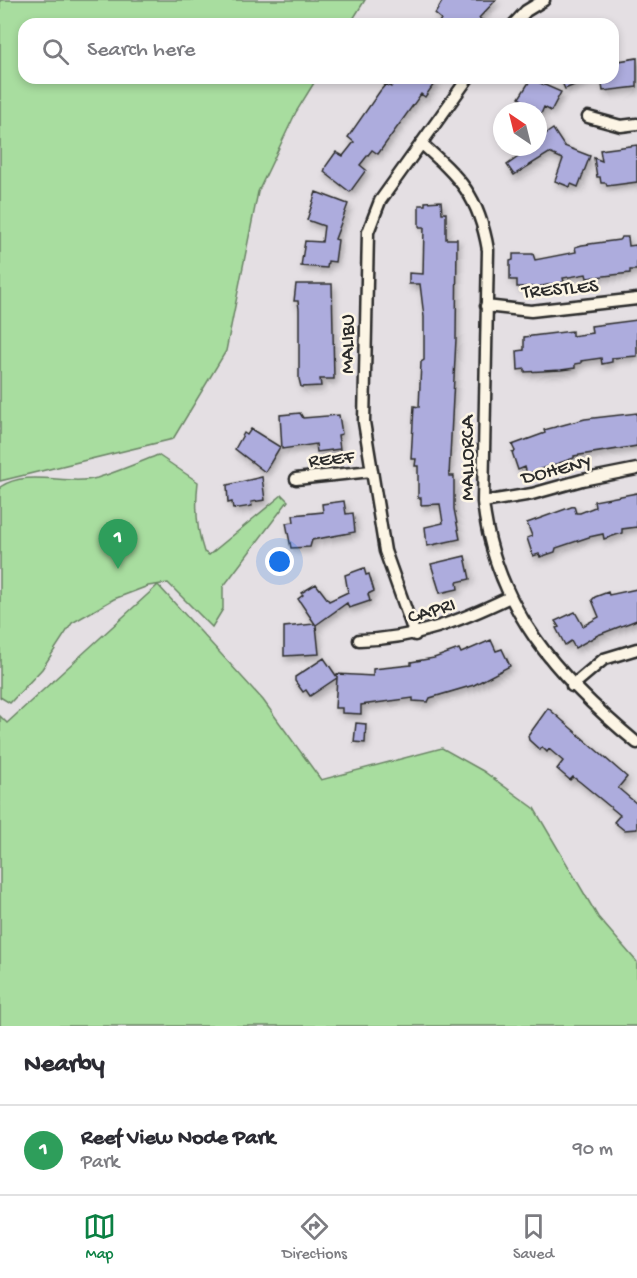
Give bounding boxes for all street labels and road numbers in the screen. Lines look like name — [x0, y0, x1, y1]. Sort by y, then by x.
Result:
street label: TRESTLES — [520, 276, 600, 305]
street label: MALIBU — [338, 314, 361, 374]
street label: MALLORCA — [458, 414, 481, 501]
street label: REEF — [307, 446, 357, 474]
street label: DOHENY — [518, 452, 594, 492]
street label: CAPRI — [405, 594, 459, 631]

